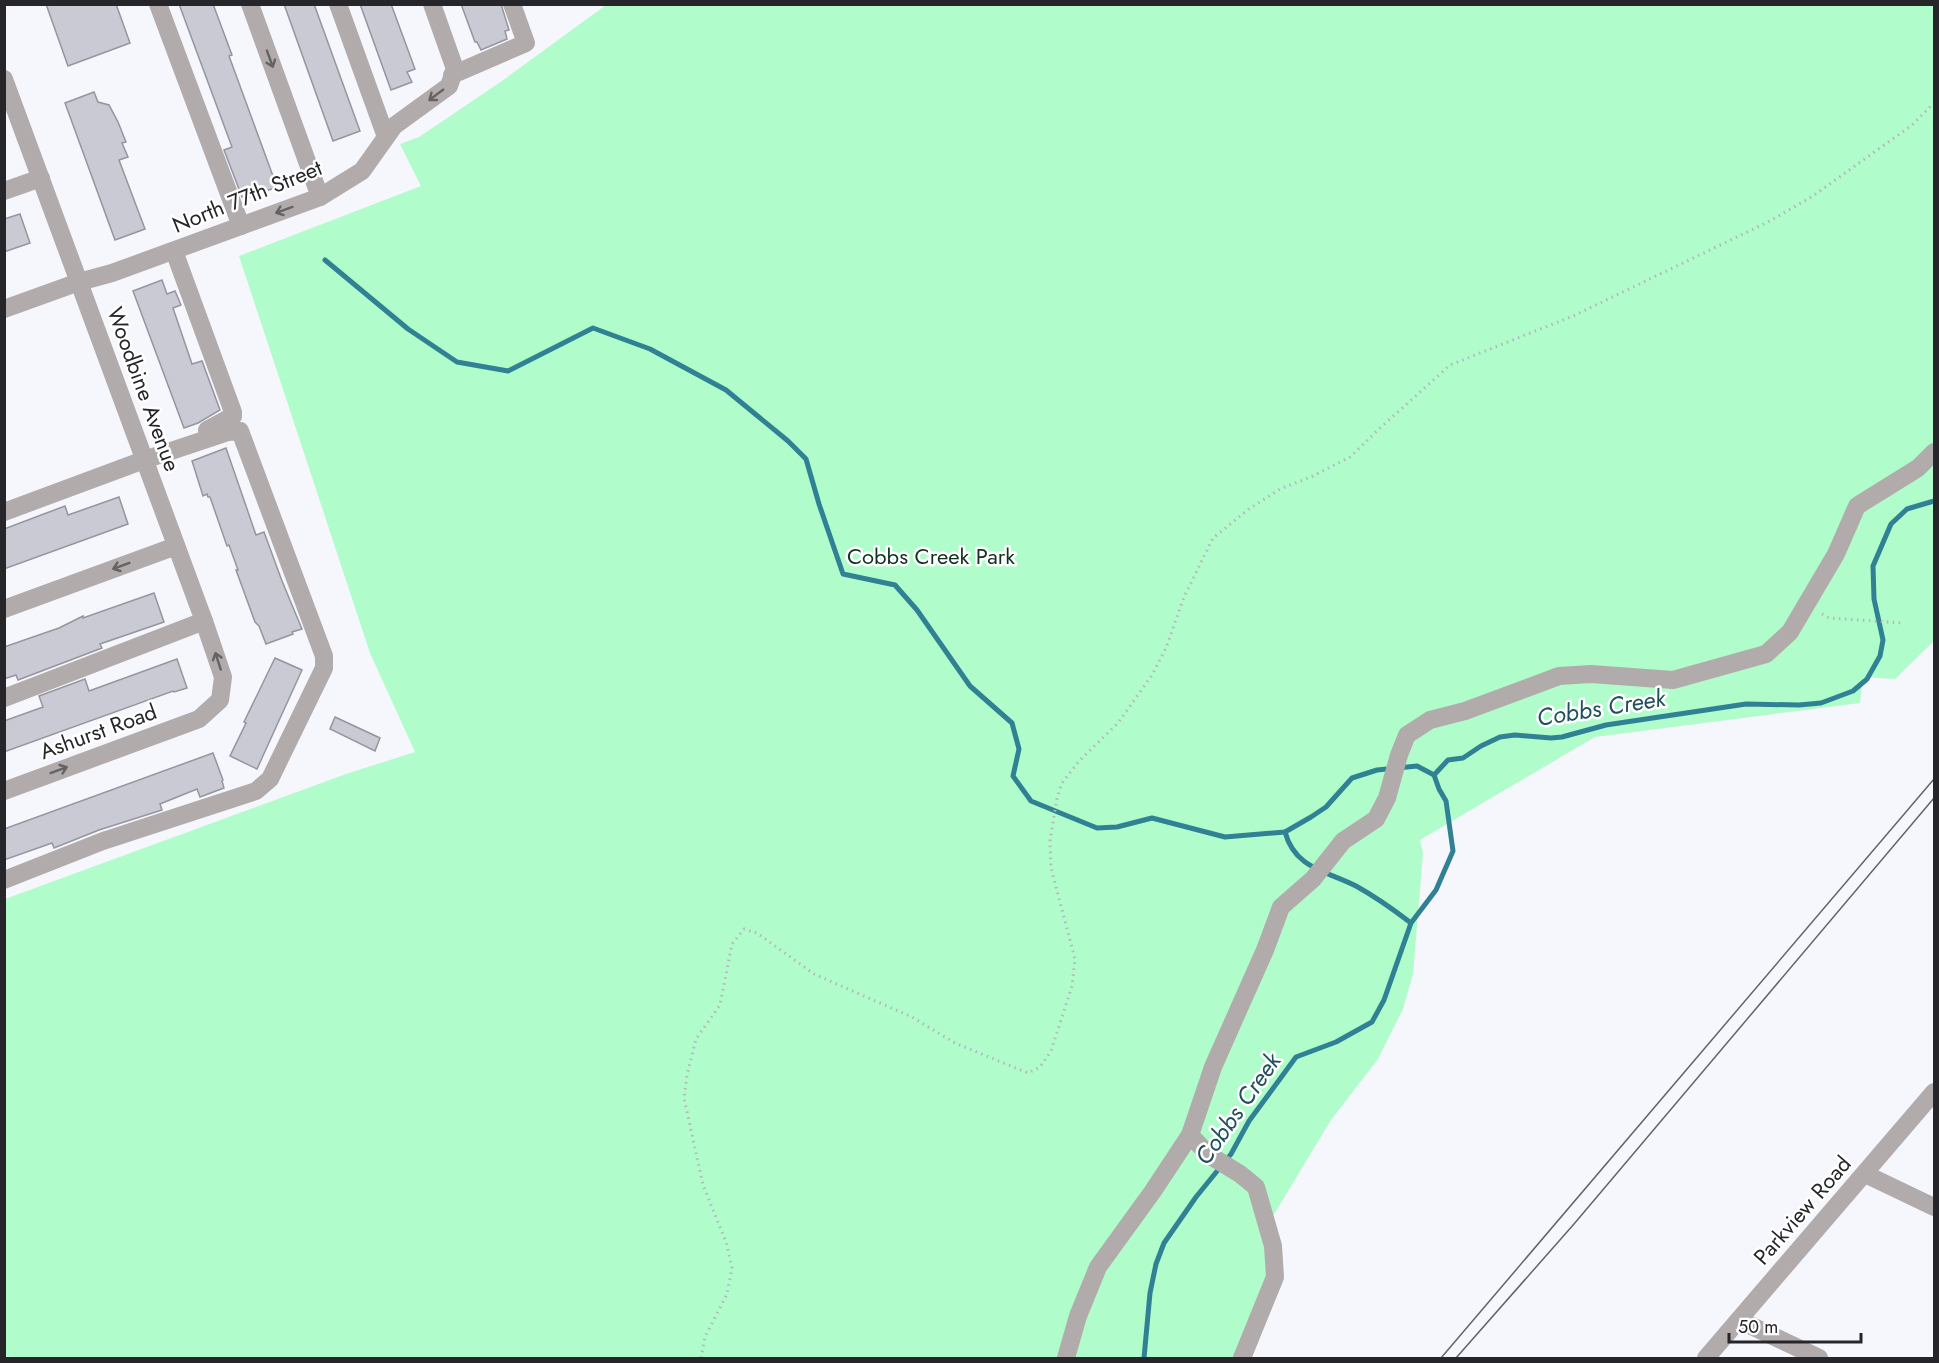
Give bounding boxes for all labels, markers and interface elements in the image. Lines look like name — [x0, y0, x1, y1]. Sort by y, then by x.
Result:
one-way arrow — [266, 50, 277, 68]
one-way arrow — [429, 89, 445, 101]
street label: North 77th Street — [167, 151, 327, 241]
one-way arrow — [276, 206, 294, 217]
street label: Woodbine Avenue — [99, 302, 189, 476]
park label: Cobbs Creek Park — [847, 540, 1015, 572]
one-way arrow — [112, 562, 131, 573]
one-way arrow — [211, 652, 222, 671]
water label: Cobbs Creek — [1534, 680, 1669, 735]
street label: Ashurst Road — [35, 695, 161, 767]
one-way arrow — [50, 764, 68, 775]
water label: Cobbs Creek — [1186, 1044, 1290, 1172]
street label: Parkview Road — [1746, 1149, 1858, 1271]
scale bar — [1729, 1306, 1861, 1344]
text: 50 m — [1738, 1314, 1778, 1340]

